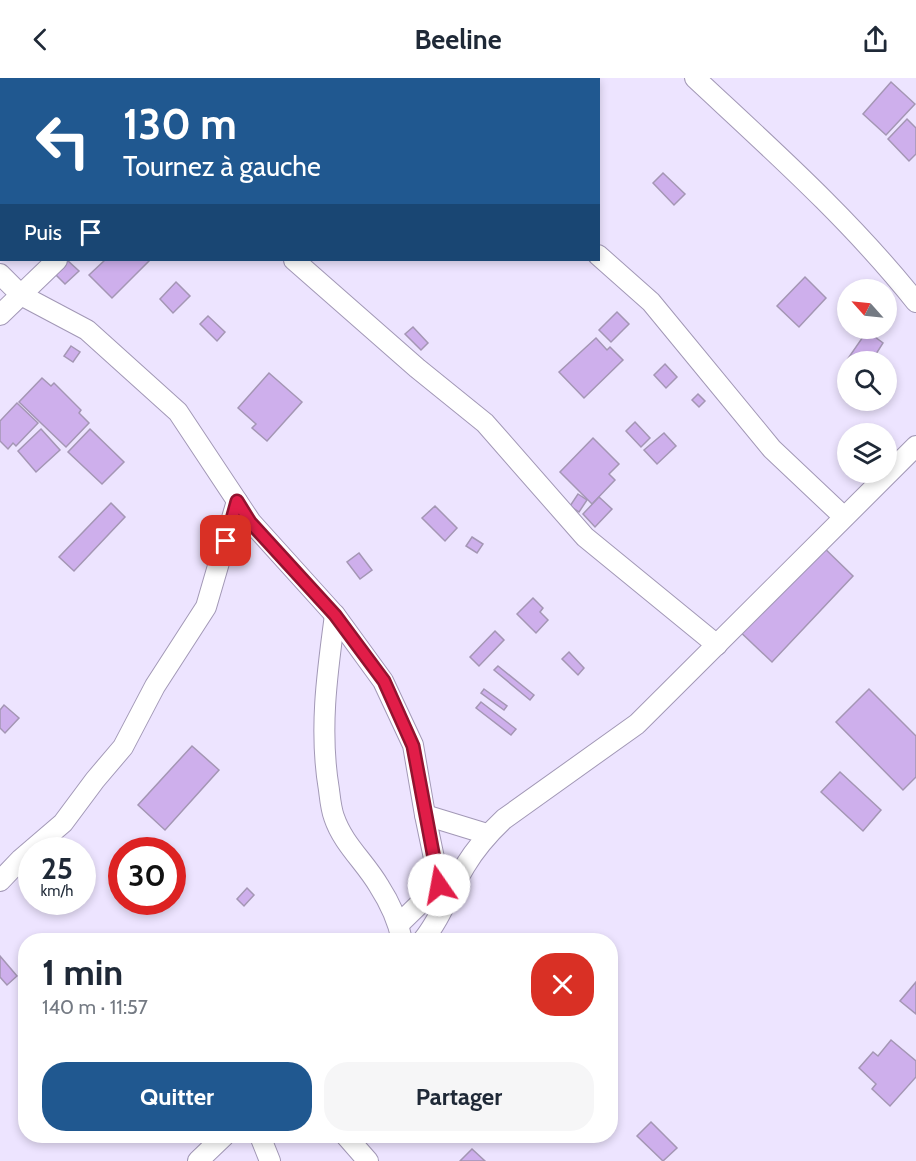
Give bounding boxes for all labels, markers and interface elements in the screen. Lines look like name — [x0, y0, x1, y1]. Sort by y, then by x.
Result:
icon: back — [24, 23, 57, 56]
text: Beeline — [414, 23, 502, 56]
icon: share — [859, 23, 892, 56]
text: 130 m — [123, 98, 237, 150]
icon: left — [24, 102, 102, 180]
text: Tournez à gauche — [123, 150, 321, 183]
icon: arrive — [74, 216, 107, 249]
text: Puis — [24, 219, 62, 246]
north arrow — [837, 279, 897, 339]
map controls — [837, 279, 897, 483]
button: search — [837, 351, 897, 411]
button: layers — [837, 423, 897, 483]
pin — [200, 515, 251, 566]
icon: arrive — [209, 524, 242, 557]
speed limit sign: 30 — [108, 837, 186, 915]
text: 25 — [41, 850, 73, 887]
position arrow — [407, 853, 471, 917]
text: km/h — [41, 882, 73, 900]
text: 1 min — [42, 950, 123, 994]
button: close — [531, 953, 594, 1016]
text: 140 m · 11:57 — [42, 995, 148, 1019]
button: Quitter — [42, 1062, 312, 1131]
button: Partager — [324, 1062, 594, 1131]

